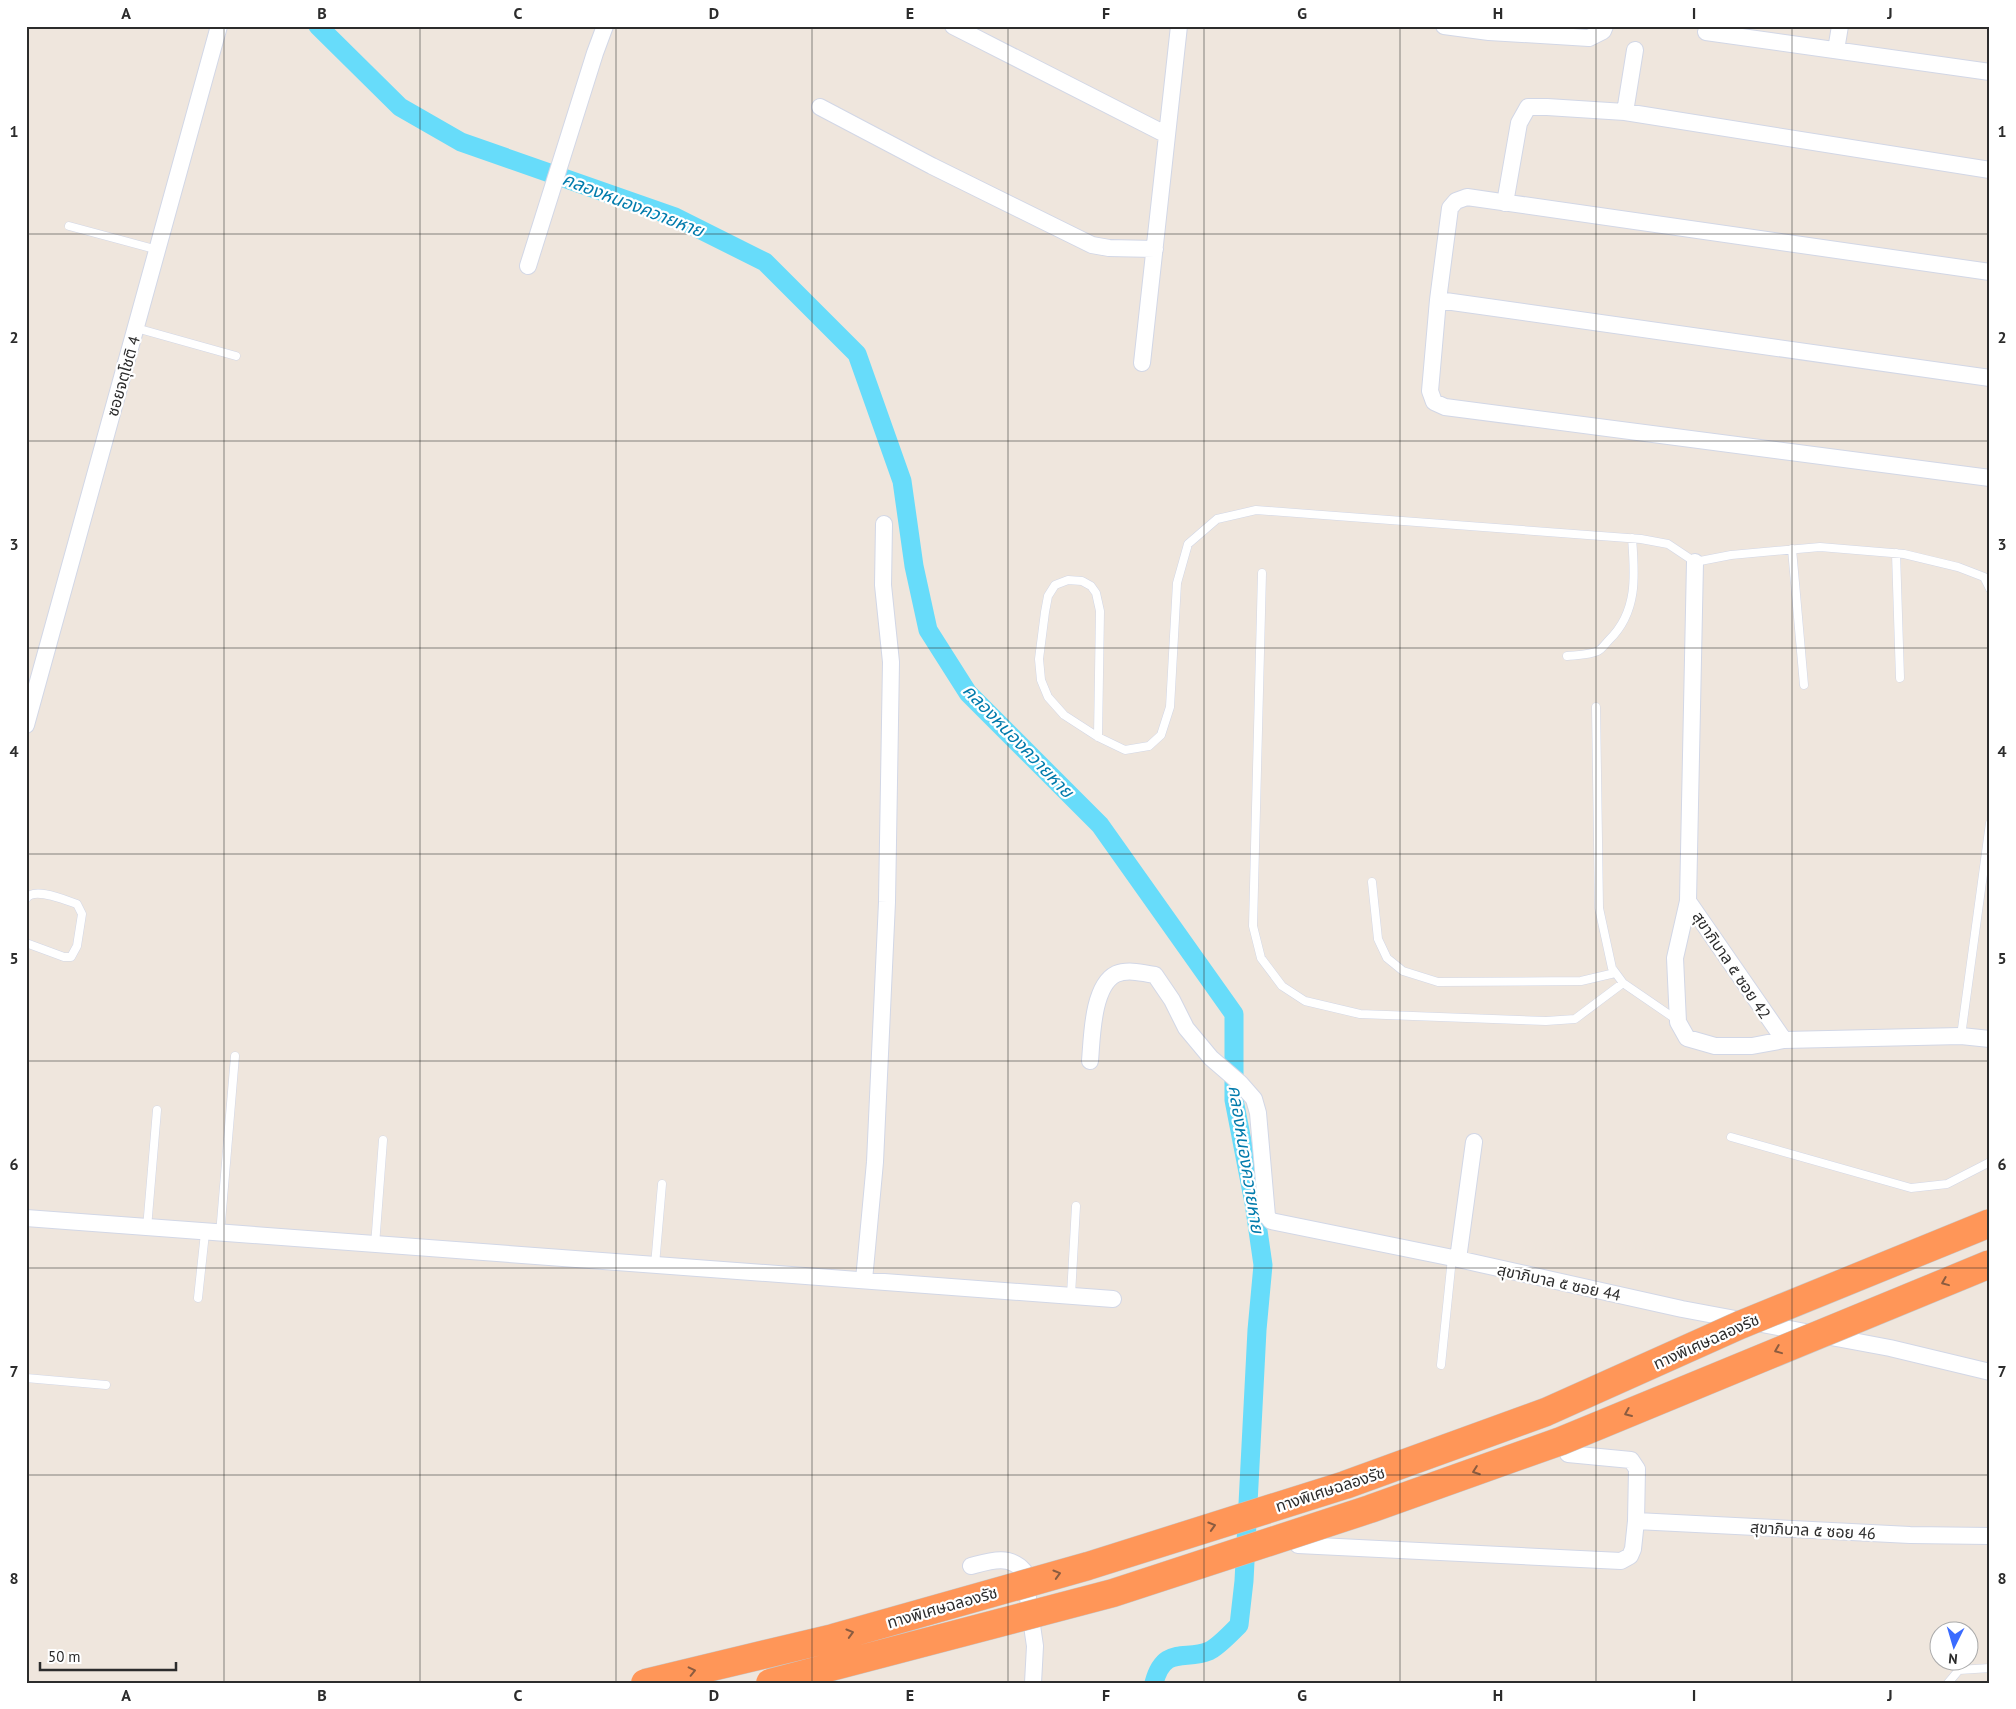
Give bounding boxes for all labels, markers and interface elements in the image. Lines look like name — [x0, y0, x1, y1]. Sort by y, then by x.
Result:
text: A — [121, 3, 131, 23]
text: B — [317, 3, 327, 23]
text: C — [514, 3, 523, 23]
text: D — [709, 3, 719, 23]
text: E — [906, 3, 914, 23]
text: F — [1102, 3, 1110, 23]
text: G — [1297, 3, 1307, 23]
text: H — [1493, 3, 1503, 23]
text: I — [1692, 3, 1696, 23]
text: J — [1886, 3, 1893, 23]
text: 1 — [9, 121, 19, 141]
text: 1 — [1997, 121, 2007, 141]
water label: คลองหนองควายหาย — [559, 167, 708, 243]
text: 2 — [9, 327, 19, 347]
text: 2 — [1997, 327, 2007, 347]
street label: ซอยจตุโชติ 4 — [102, 333, 144, 419]
text: 3 — [9, 534, 19, 554]
text: 3 — [1997, 534, 2007, 554]
water label: คลองหนองควายหาย — [958, 679, 1079, 803]
text: 4 — [9, 741, 19, 761]
text: 4 — [1997, 741, 2007, 761]
street label: สุขาภิบาล ๕ ซอย 42 — [1689, 907, 1775, 1023]
text: 5 — [9, 948, 19, 968]
text: 5 — [1997, 948, 2007, 968]
water label: คลองหนองควายหาย — [1223, 1083, 1270, 1236]
text: 6 — [9, 1154, 19, 1174]
text: 6 — [1997, 1154, 2007, 1174]
street label: สุขาภิบาล ๕ ซอย 44 — [1495, 1259, 1623, 1305]
one-way arrow — [1941, 1276, 1950, 1287]
street label: ทางพิเศษฉลองรัช — [1650, 1309, 1762, 1373]
one-way arrow — [1774, 1344, 1783, 1355]
text: 7 — [9, 1361, 19, 1381]
text: 7 — [1997, 1361, 2007, 1381]
one-way arrow — [1624, 1406, 1633, 1417]
street label: ทางพิเศษฉลองรัช — [1273, 1462, 1387, 1516]
one-way arrow — [1473, 1465, 1481, 1475]
street label: สุขาภิบาล ๕ ซอย 46 — [1750, 1517, 1876, 1543]
one-way arrow — [1208, 1522, 1216, 1532]
text: 8 — [9, 1568, 19, 1588]
text: 8 — [1997, 1568, 2007, 1588]
one-way arrow — [1053, 1570, 1061, 1580]
street label: ทางพิเศษฉลองรัช — [884, 1582, 1000, 1632]
north arrow — [1928, 1622, 1978, 1672]
one-way arrow — [846, 1628, 855, 1639]
scale bar — [40, 1639, 176, 1671]
text: 50 m — [48, 1647, 81, 1666]
text: N — [1947, 1650, 1958, 1668]
one-way arrow — [688, 1666, 697, 1677]
text: A — [121, 1685, 131, 1705]
text: B — [317, 1685, 327, 1705]
text: C — [514, 1685, 523, 1705]
text: D — [709, 1685, 719, 1705]
text: E — [906, 1685, 914, 1705]
text: F — [1102, 1685, 1110, 1705]
text: G — [1297, 1685, 1307, 1705]
text: H — [1493, 1685, 1503, 1705]
text: I — [1692, 1685, 1696, 1705]
text: J — [1886, 1685, 1893, 1705]

